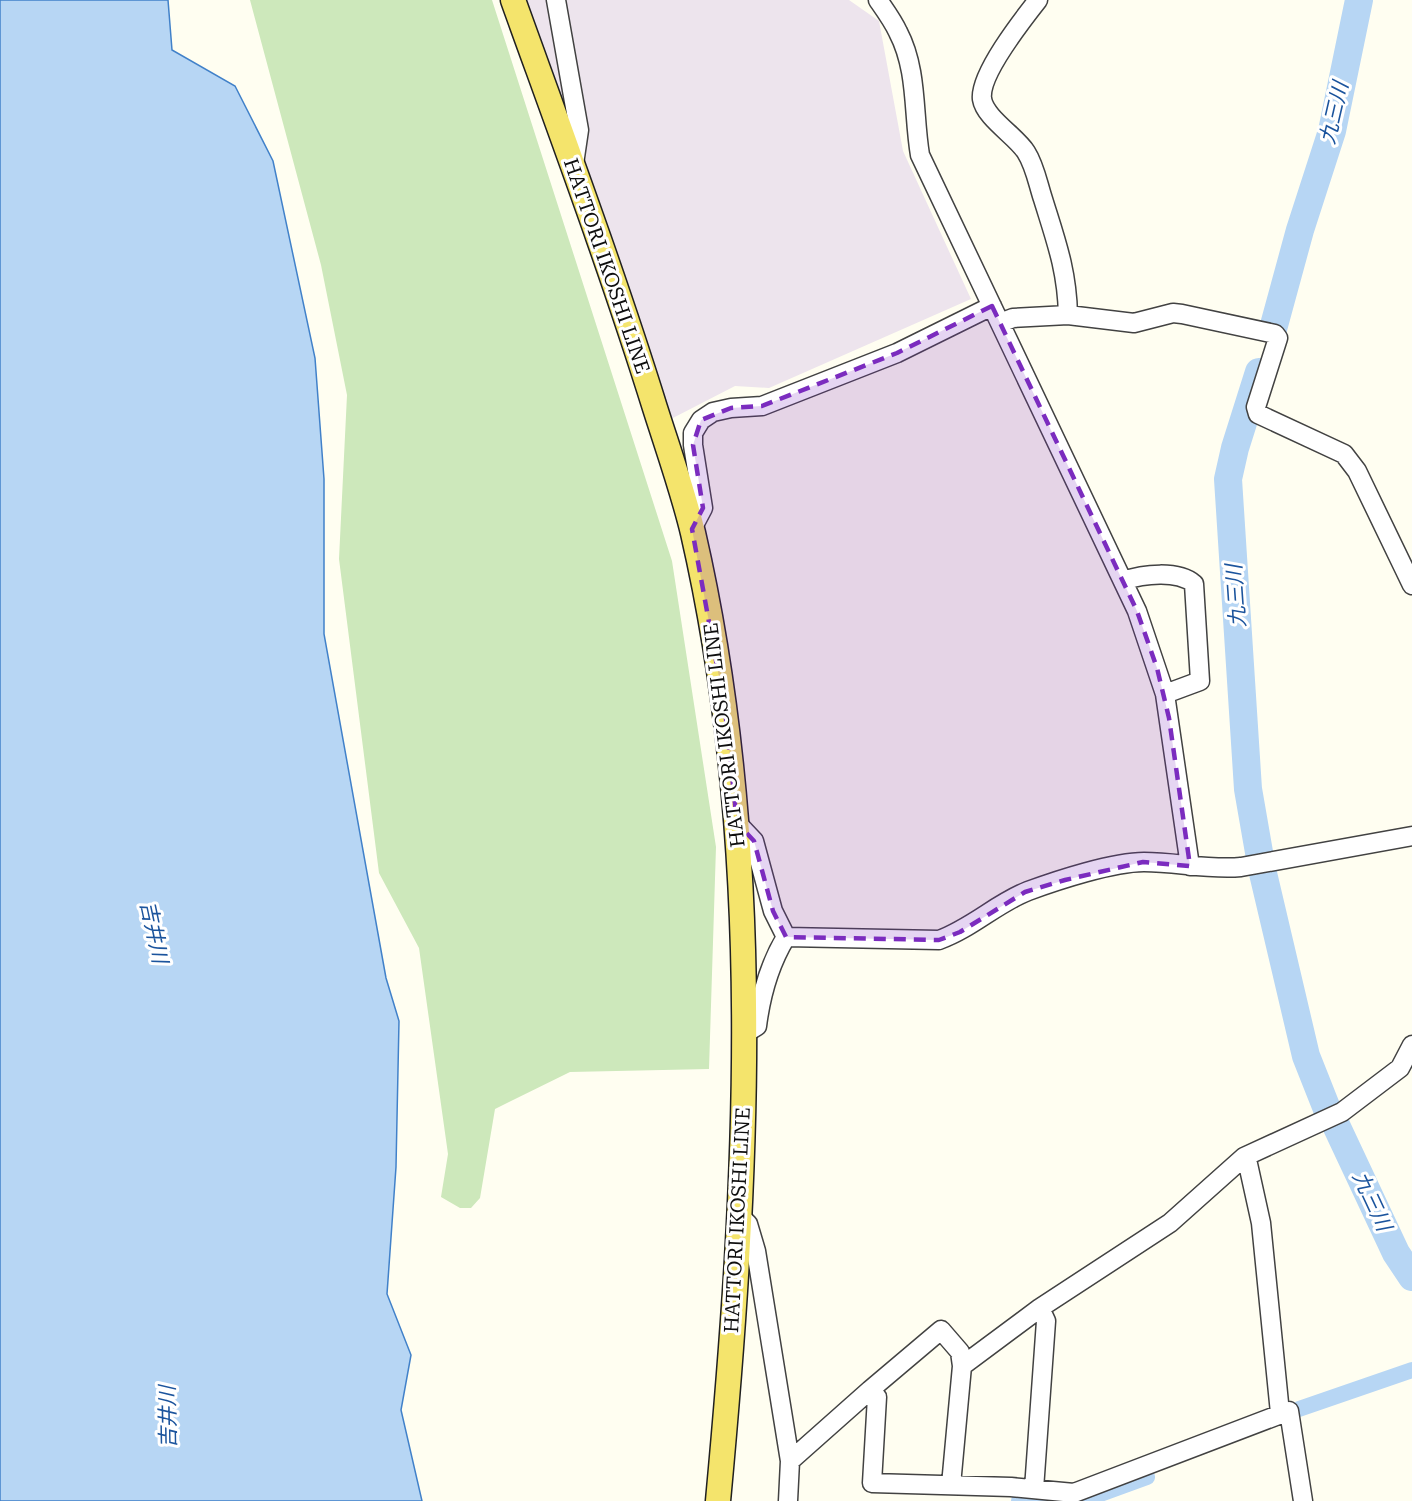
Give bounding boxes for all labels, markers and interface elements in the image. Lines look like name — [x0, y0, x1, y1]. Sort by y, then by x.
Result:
water label: 九三川 — [1315, 78, 1353, 146]
street label: HATTORI IKOSHI LINE — [559, 155, 655, 377]
water label: 九三川 — [1222, 562, 1250, 628]
street label: HATTORI IKOSHI LINE — [698, 621, 750, 849]
water label: 吉井川 — [136, 899, 173, 967]
street label: HATTORI IKOSHI LINE — [719, 1106, 755, 1334]
water label: 九三川 — [1348, 1167, 1397, 1236]
water label: 吉井川 — [155, 1383, 181, 1449]

